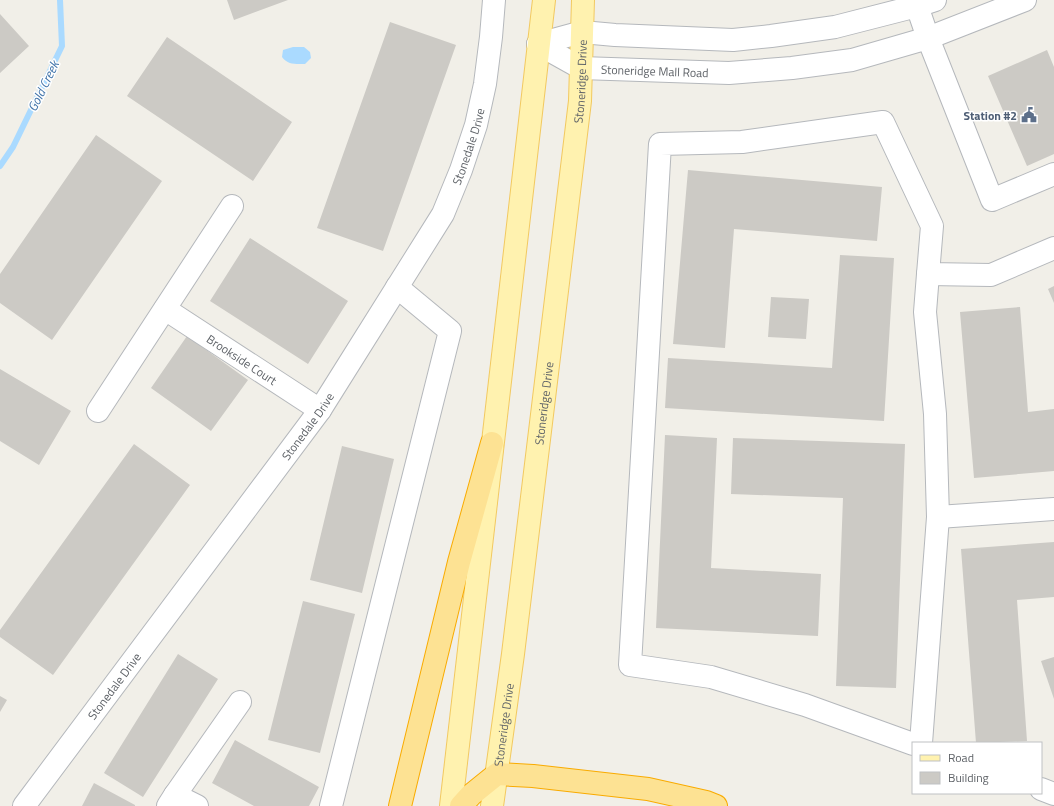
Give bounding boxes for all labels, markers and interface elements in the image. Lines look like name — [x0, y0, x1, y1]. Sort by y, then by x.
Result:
street label: Stoneridge Drive — [568, 39, 591, 124]
water label: Gold Creek — [22, 55, 65, 115]
street label: Stoneridge Mall Road — [601, 59, 709, 82]
street label: Stonedale Drive — [446, 106, 489, 188]
place label: Station #2 — [963, 106, 1017, 125]
public building icon: Station #2 — [1020, 106, 1038, 124]
street label: Brookside Court — [203, 329, 282, 390]
street label: Stoneridge Drive — [529, 361, 558, 446]
street label: Stonedale Drive — [276, 389, 338, 464]
street label: Stonedale Drive — [82, 648, 145, 723]
street label: Stoneridge Drive — [488, 682, 518, 768]
legend — [912, 742, 1042, 794]
text: Road — [948, 748, 974, 767]
text: Building — [948, 768, 989, 787]

